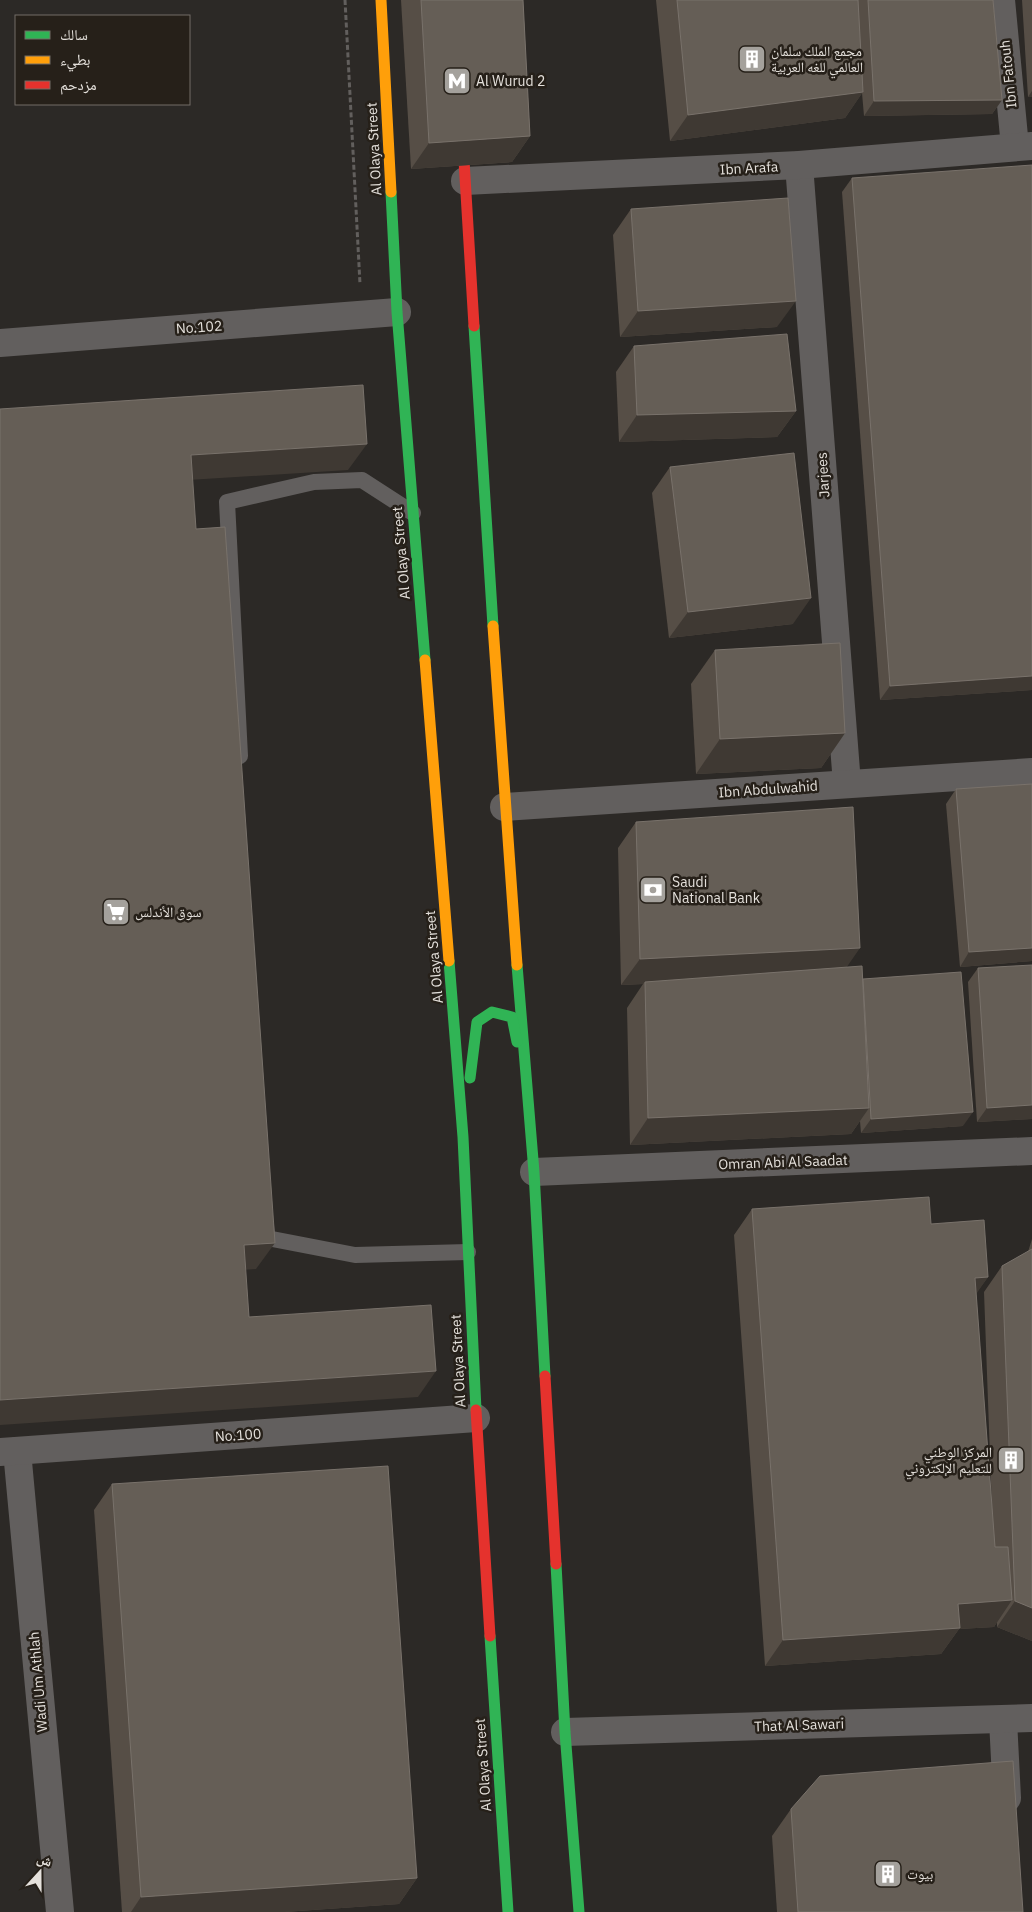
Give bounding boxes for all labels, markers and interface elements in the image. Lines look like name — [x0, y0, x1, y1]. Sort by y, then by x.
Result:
legend — [15, 15, 190, 105]
text: سالك — [60, 25, 88, 44]
street label: Ibn Fatouh — [995, 39, 1021, 109]
place label: مجمع الملك سلمان العالمي للغه العربية — [771, 42, 863, 79]
building icon: مجمع الملك سلمان العالمي للغه العربية — [737, 44, 767, 74]
text: بطيء — [60, 50, 90, 72]
metro station icon: Al Wurud 2 — [442, 66, 472, 96]
place label: Al Wurud 2 — [476, 72, 545, 90]
text: مزدحم — [60, 75, 97, 95]
street label: Al Olaya Street — [363, 102, 385, 196]
street label: Ibn Arafa — [719, 157, 779, 179]
street label: No.102 — [175, 316, 223, 338]
street label: Jarjees — [812, 452, 834, 498]
street label: Al Olaya Street — [388, 506, 414, 600]
street label: Ibn Abdulwahid — [718, 777, 818, 801]
place label: Saudi National Bank — [672, 873, 761, 907]
bank icon: Saudi National Bank — [638, 875, 668, 905]
supermarket icon: سوق الأندلس — [101, 897, 131, 927]
place label: سوق الأندلس — [135, 903, 201, 921]
street label: Al Olaya Street — [421, 910, 447, 1004]
street label: Omran Abi Al Saadat — [718, 1151, 848, 1173]
street label: Al Olaya Street — [447, 1314, 469, 1408]
street label: No.100 — [214, 1424, 262, 1446]
place label: المركز الوطني للتعليم الإلكتروني — [905, 1443, 992, 1480]
building icon: المركز الوطني للتعليم الإلكتروني — [996, 1445, 1026, 1475]
street label: Wadi Um Athlah — [25, 1631, 51, 1733]
street label: That Al Sawari — [754, 1714, 844, 1736]
street label: Al Olaya Street — [471, 1718, 495, 1812]
north arrow — [15, 1847, 65, 1897]
text: ش — [34, 1849, 55, 1871]
building icon: بيوت — [873, 1859, 903, 1889]
place label: بيوت — [907, 1865, 933, 1883]

